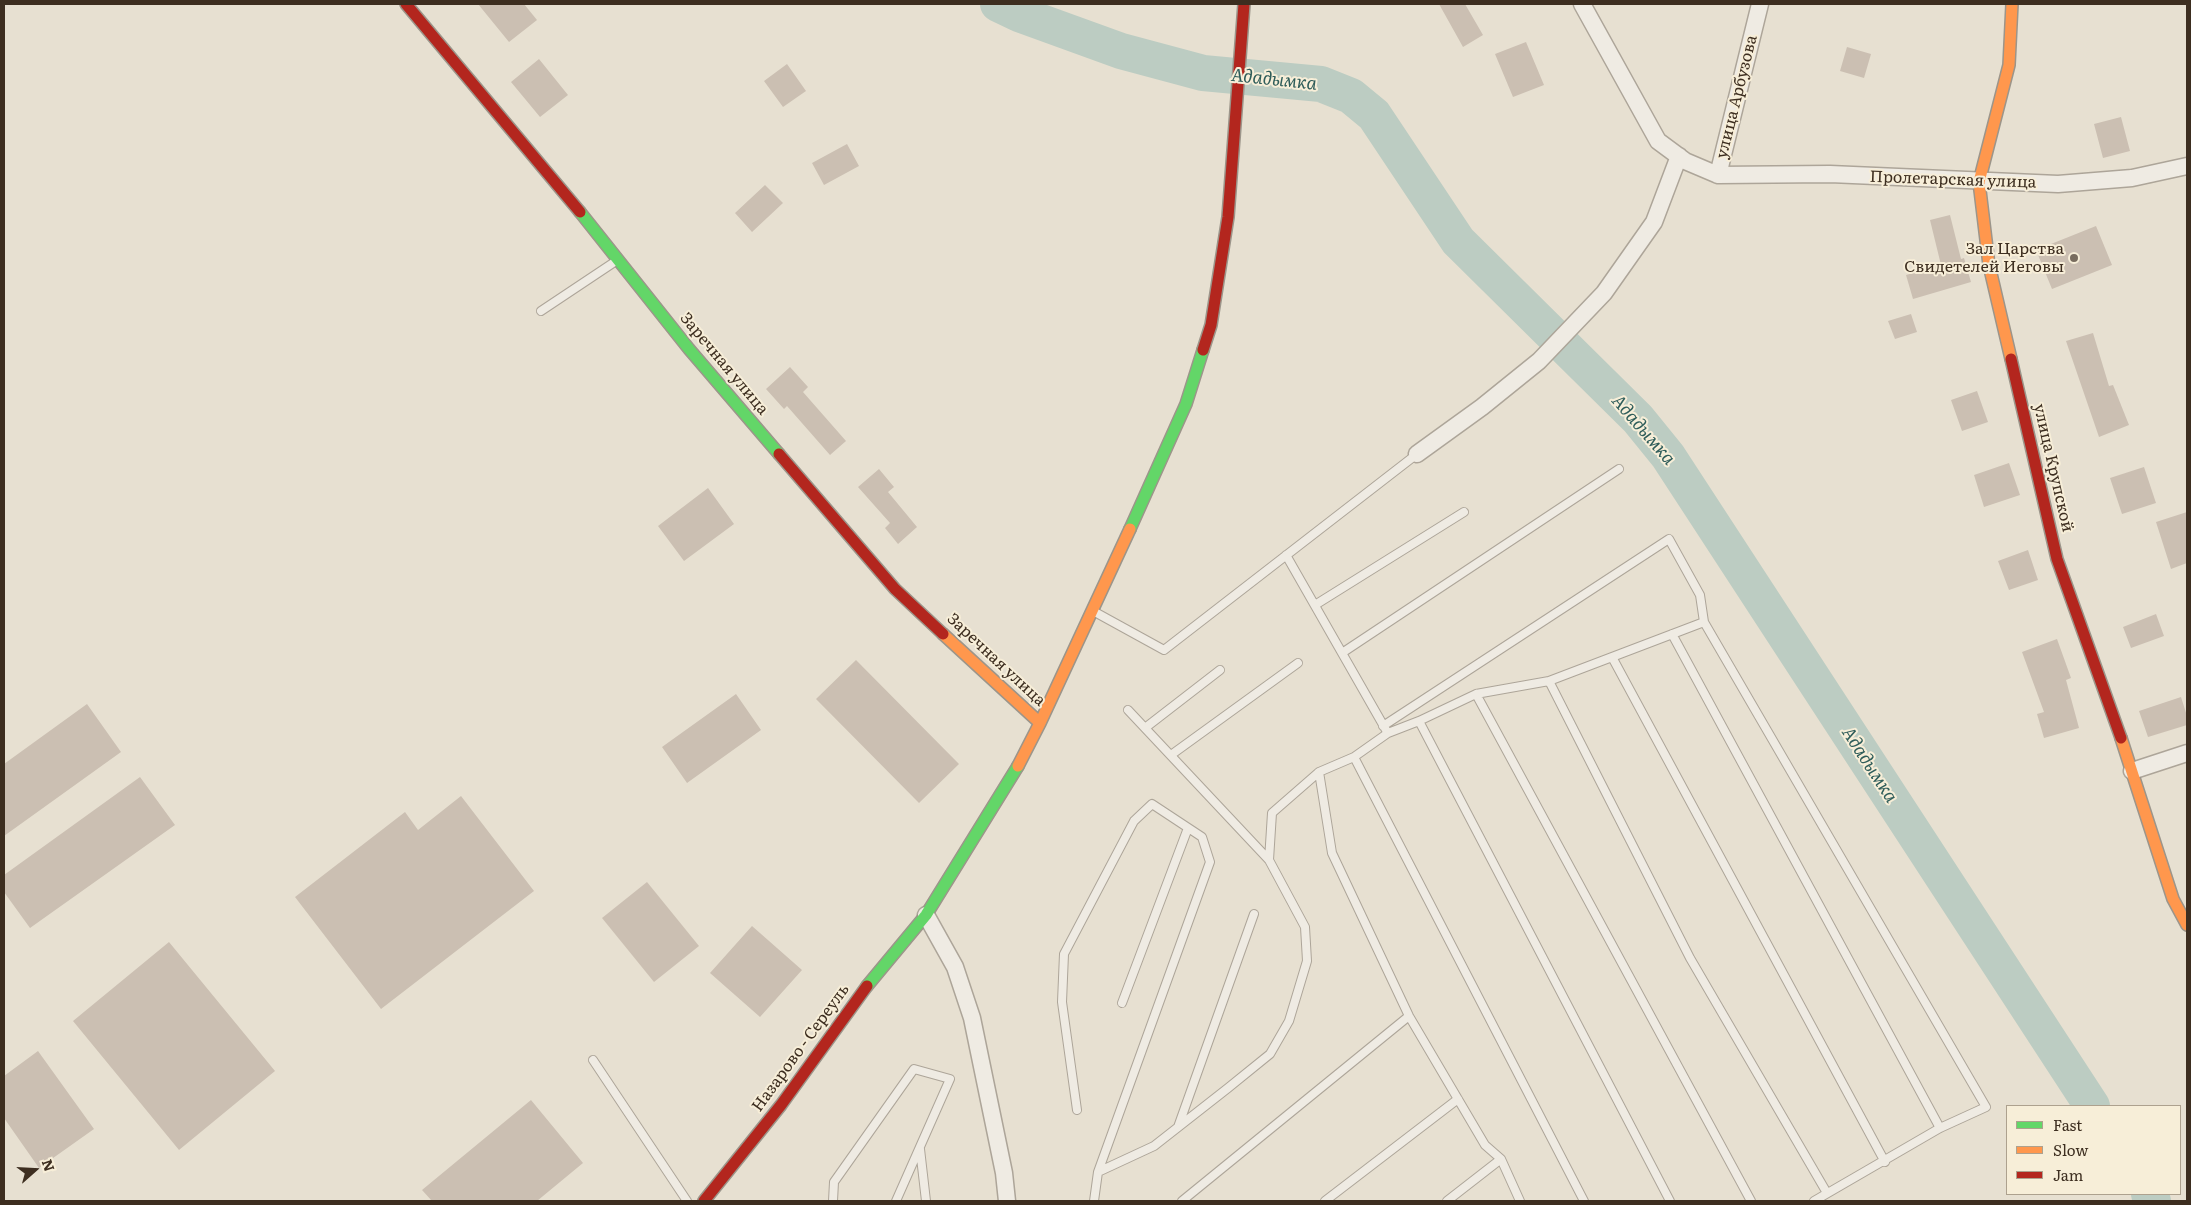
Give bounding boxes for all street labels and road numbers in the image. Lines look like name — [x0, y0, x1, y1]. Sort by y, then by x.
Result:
street label: улица Арбузова — [1712, 33, 1762, 161]
street label: Пролетарская улица — [1869, 167, 2037, 193]
street label: Заречная улица — [676, 309, 772, 419]
street label: улица Крупской — [2029, 402, 2077, 534]
street label: Заречная улица — [943, 609, 1049, 711]
street label: Назарово - Сереуль — [748, 980, 854, 1116]

